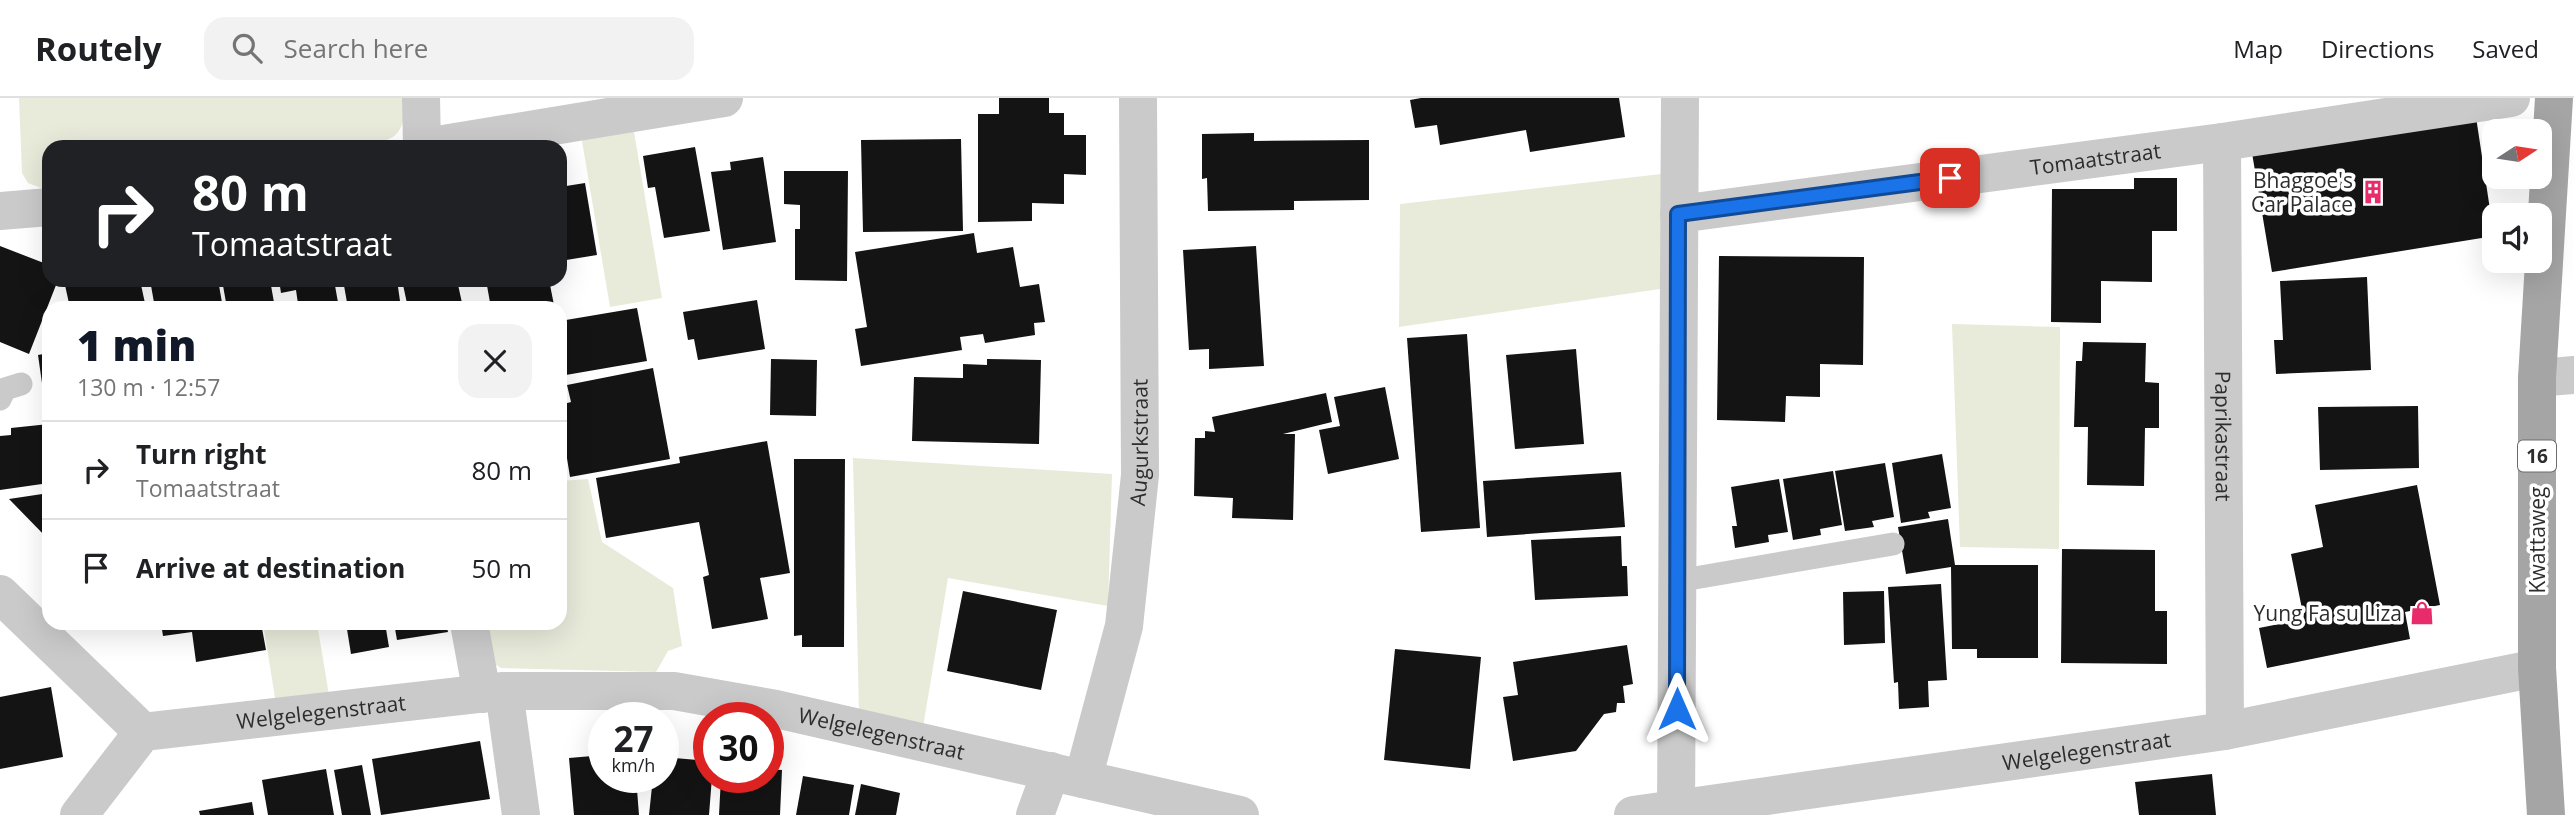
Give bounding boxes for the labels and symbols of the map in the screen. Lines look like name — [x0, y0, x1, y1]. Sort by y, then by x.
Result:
north arrow — [2482, 119, 2552, 189]
street label: Tomaatstraat — [2028, 136, 2162, 181]
pin — [1920, 148, 1980, 208]
place label: Bhaggoe's Car Palace — [2251, 166, 2353, 218]
building icon: Bhaggoe's Car Palace — [2359, 178, 2387, 206]
street label: Paprikastraat — [2209, 371, 2238, 501]
street label: Augurkstraat — [1123, 379, 1154, 507]
road number: 16 — [2518, 440, 2556, 472]
street label: Kwattaweg — [2523, 487, 2551, 593]
place label: Yung Fa su Liza — [2254, 599, 2402, 627]
shop icon: Yung Fa su Liza — [2408, 599, 2436, 627]
position arrow — [1640, 672, 1714, 746]
street label: Welgelegenstraat — [235, 688, 407, 735]
street label: Welgelegenstraat — [796, 701, 967, 766]
speed limit sign: 30 — [693, 702, 784, 793]
street label: Welgelegenstraat — [2000, 725, 2173, 776]

